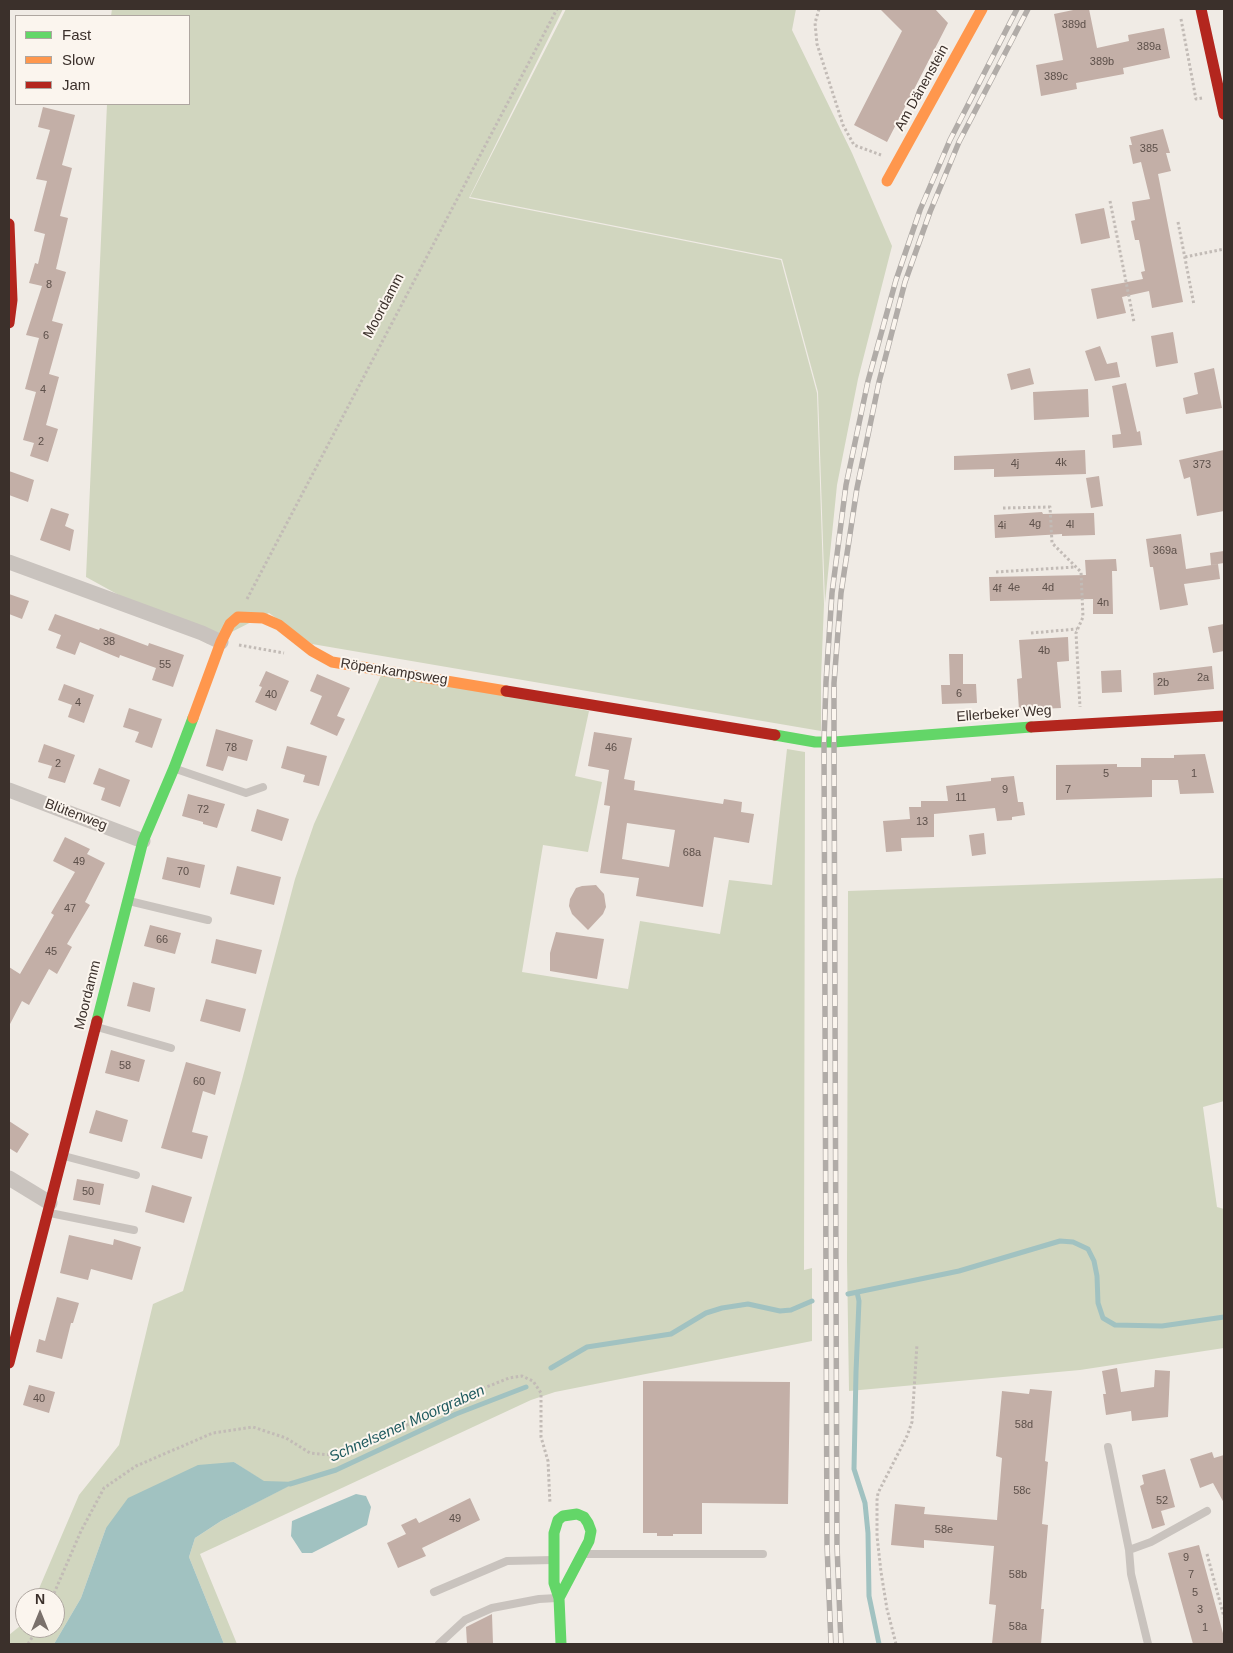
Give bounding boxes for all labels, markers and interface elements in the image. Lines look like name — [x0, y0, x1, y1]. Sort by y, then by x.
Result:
legend — [15, 15, 190, 105]
house number: 389d — [1062, 18, 1086, 32]
text: Fast — [62, 26, 91, 43]
house number: 389a — [1137, 40, 1161, 54]
street label: Am Dänenstein — [891, 42, 953, 134]
text: Slow — [62, 51, 95, 68]
house number: 389b — [1090, 55, 1114, 69]
house number: 389c — [1044, 70, 1068, 84]
text: Jam — [62, 76, 90, 93]
house number: 385 — [1140, 142, 1158, 156]
street label: Moordamm — [360, 271, 408, 341]
house number: 8 — [46, 278, 52, 292]
house number: 6 — [43, 329, 49, 343]
house number: 4 — [40, 383, 46, 397]
house number: 2 — [38, 435, 44, 449]
house number: 4k — [1055, 456, 1067, 470]
house number: 4j — [1011, 457, 1019, 471]
house number: 373 — [1193, 458, 1211, 472]
house number: 4g — [1029, 517, 1041, 531]
house number: 4l — [1066, 518, 1074, 532]
house number: 4i — [998, 519, 1006, 533]
house number: 369a — [1153, 544, 1177, 558]
house number: 4e — [1008, 581, 1020, 595]
house number: 4d — [1042, 581, 1054, 595]
house number: 4f — [992, 582, 1002, 596]
house number: 4n — [1097, 596, 1109, 610]
house number: 38 — [103, 635, 115, 649]
house number: 4b — [1038, 644, 1050, 658]
street label: Röpenkampsweg — [339, 655, 449, 689]
house number: 55 — [159, 658, 171, 672]
house number: 2a — [1197, 671, 1209, 685]
house number: 2b — [1157, 676, 1169, 690]
house number: 6 — [956, 687, 962, 701]
house number: 40 — [265, 688, 277, 702]
house number: 4 — [75, 696, 81, 710]
street label: Ellerbeker Weg — [956, 702, 1052, 726]
house number: 78 — [225, 741, 237, 755]
house number: 46 — [605, 741, 617, 755]
house number: 2 — [55, 757, 61, 771]
house number: 5 — [1103, 767, 1109, 781]
house number: 1 — [1191, 767, 1197, 781]
house number: 9 — [1002, 783, 1008, 797]
house number: 7 — [1065, 783, 1071, 797]
house number: 11 — [955, 791, 967, 805]
street label: Blütenweg — [42, 795, 110, 835]
house number: 72 — [197, 803, 209, 817]
house number: 13 — [916, 815, 928, 829]
house number: 68a — [683, 846, 701, 860]
house number: 49 — [73, 855, 85, 869]
house number: 70 — [177, 865, 189, 879]
house number: 47 — [64, 902, 76, 916]
house number: 66 — [156, 933, 168, 947]
house number: 45 — [45, 945, 57, 959]
street label: Moordamm — [71, 959, 105, 1031]
house number: 58 — [119, 1059, 131, 1073]
house number: 60 — [193, 1075, 205, 1089]
house number: 50 — [82, 1185, 94, 1199]
water label: Schnelsener Moorgraben — [326, 1382, 488, 1466]
house number: 40 — [33, 1392, 45, 1406]
house number: 58d — [1015, 1418, 1033, 1432]
house number: 58c — [1013, 1484, 1031, 1498]
house number: 52 — [1156, 1494, 1168, 1508]
house number: 49 — [449, 1512, 461, 1526]
house number: 58e — [935, 1523, 953, 1537]
house number: 9 — [1183, 1551, 1189, 1565]
house number: 58b — [1009, 1568, 1027, 1582]
house number: 7 — [1188, 1568, 1194, 1582]
house number: 5 — [1192, 1586, 1198, 1600]
north arrow — [15, 1588, 65, 1638]
text: N — [35, 1591, 45, 1607]
house number: 3 — [1197, 1603, 1203, 1617]
house number: 58a — [1009, 1620, 1027, 1634]
house number: 1 — [1202, 1621, 1208, 1635]

